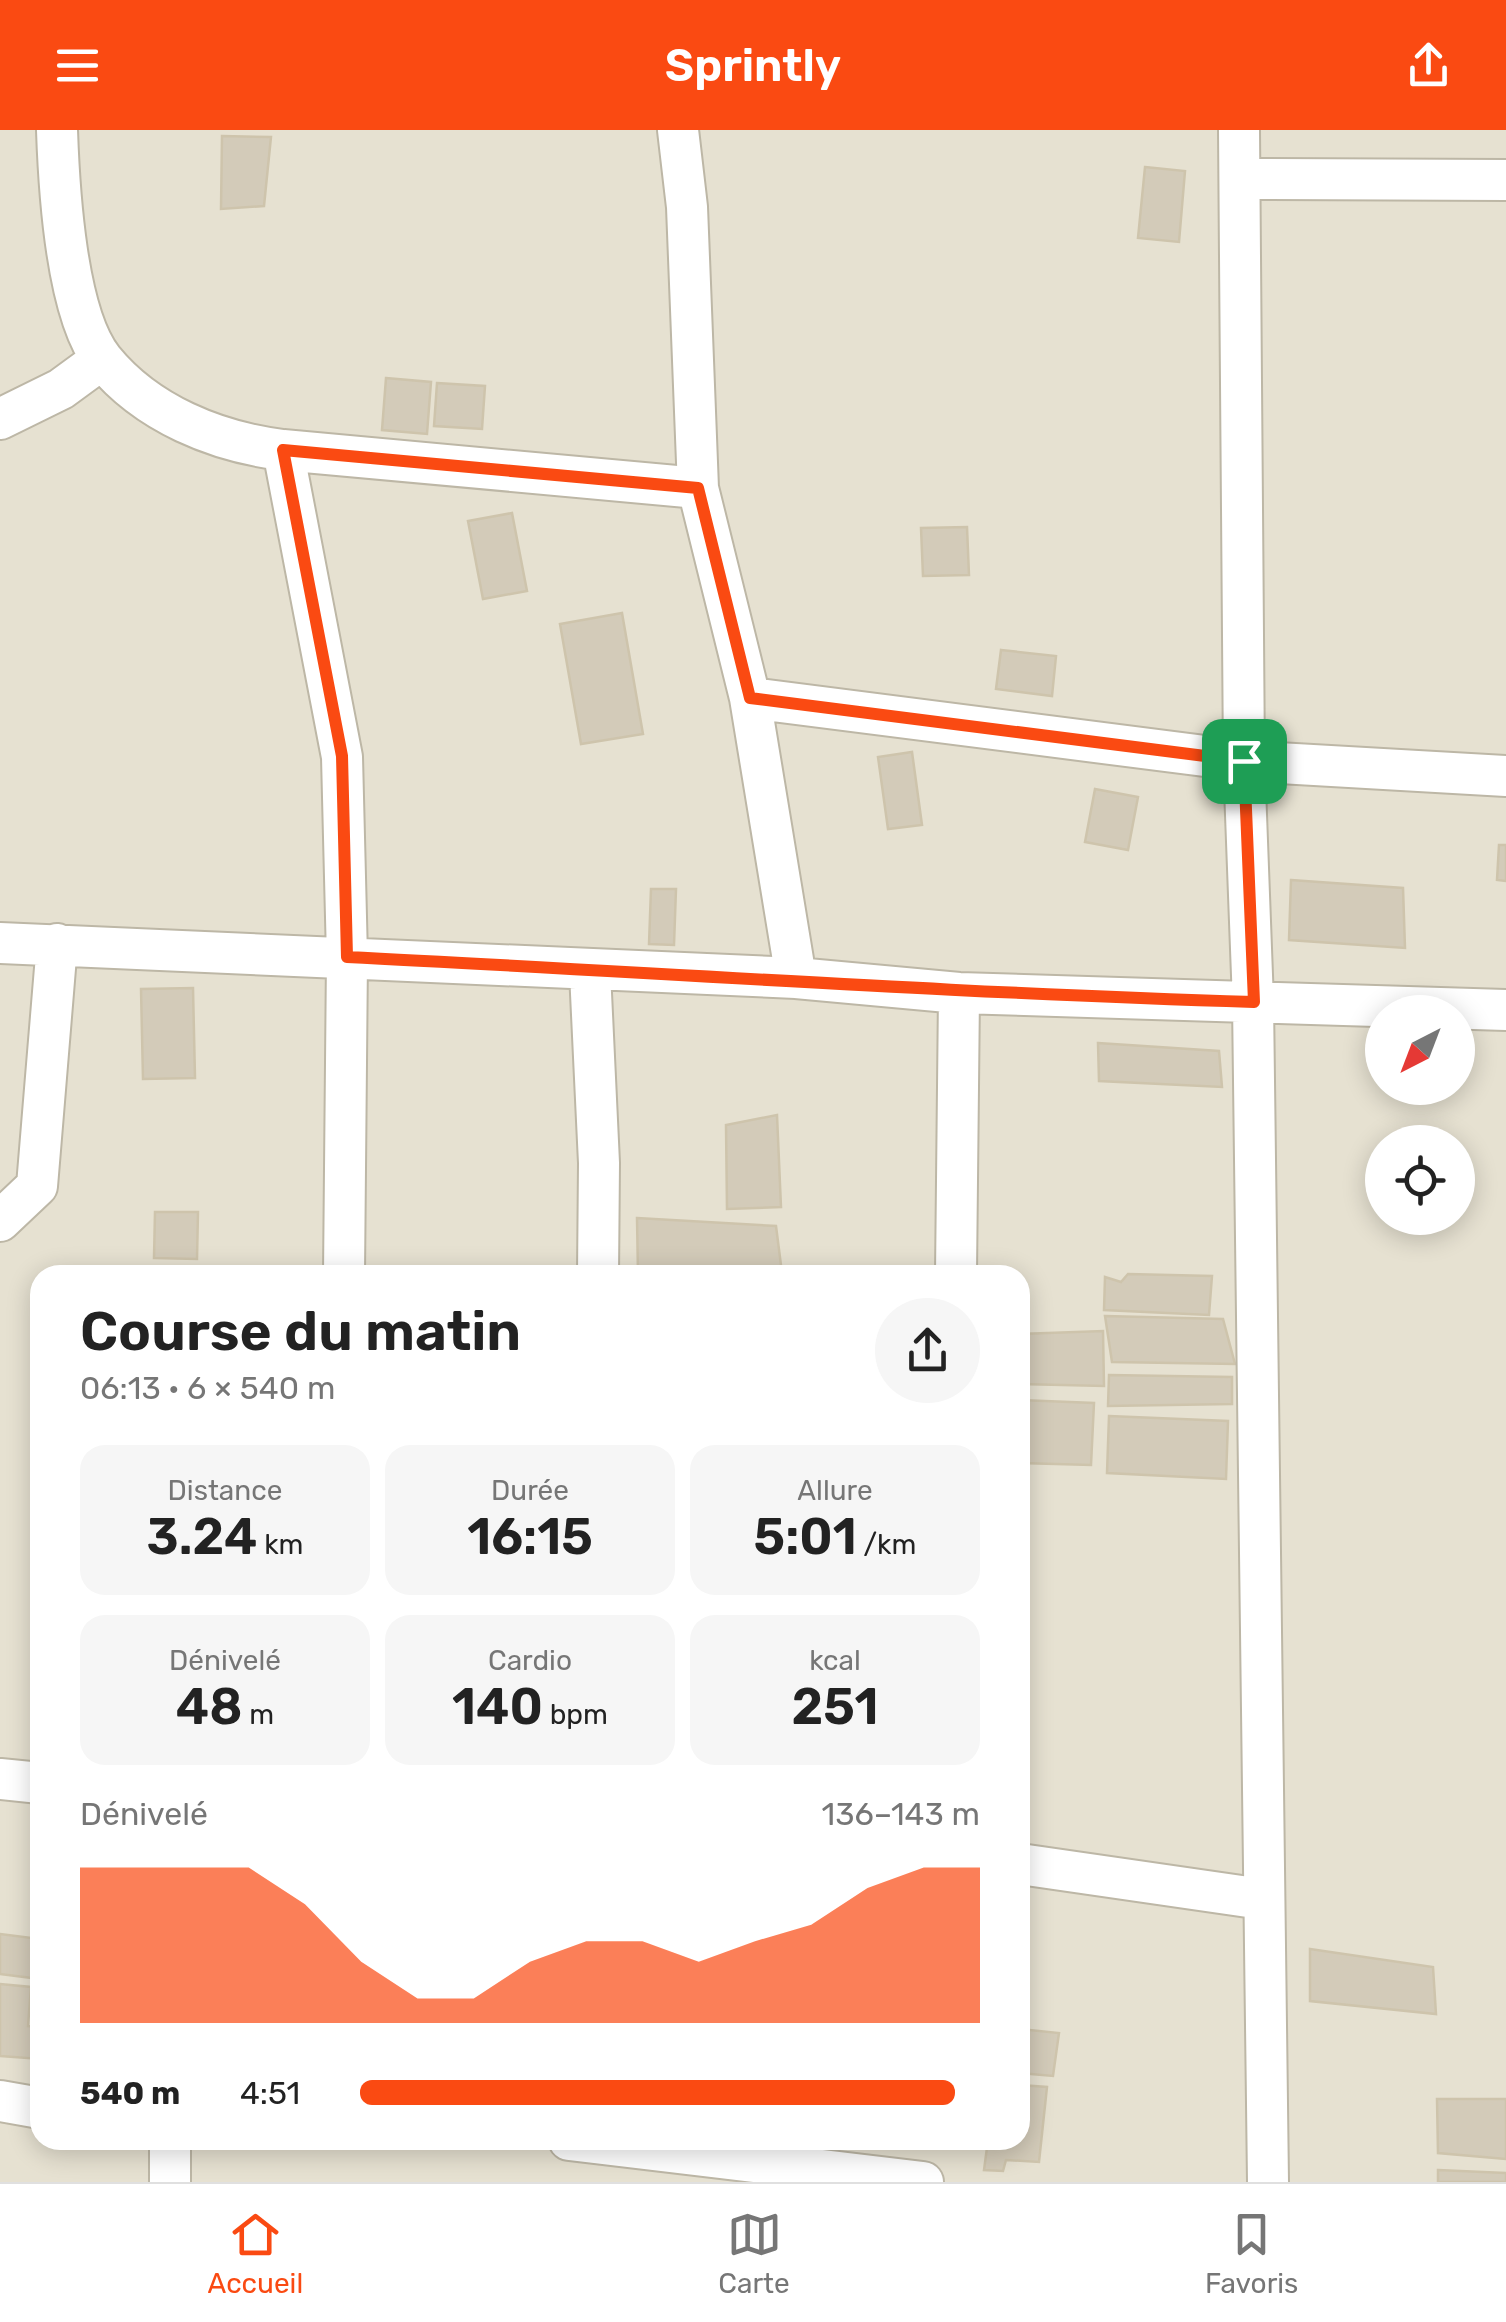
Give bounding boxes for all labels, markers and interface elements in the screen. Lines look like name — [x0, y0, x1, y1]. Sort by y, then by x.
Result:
icon: menu — [50, 38, 105, 93]
icon: share — [1401, 38, 1456, 93]
text: Sprintly — [665, 39, 841, 92]
pin — [1202, 719, 1287, 804]
icon: arrive — [1217, 734, 1272, 789]
north arrow — [1365, 995, 1475, 1105]
map controls — [1365, 995, 1475, 1235]
button: locate — [1365, 1125, 1475, 1235]
button: share — [875, 1298, 980, 1403]
text: Course du matin — [80, 1299, 521, 1364]
text: 06:13 · 6 × 540 m — [80, 1369, 335, 1407]
text: Distance — [168, 1474, 282, 1507]
text: Durée — [491, 1474, 569, 1507]
text: Allure — [797, 1474, 873, 1507]
text: 3.24 — [147, 1507, 257, 1567]
text: 16:15 — [467, 1507, 593, 1567]
text: 5:01 — [754, 1507, 857, 1567]
text: km — [257, 1528, 303, 1561]
text: /km — [857, 1528, 916, 1561]
text: Dénivelé — [169, 1644, 281, 1677]
text: Cardio — [488, 1644, 572, 1677]
text: kcal — [809, 1644, 861, 1677]
text: 48 — [176, 1677, 242, 1737]
text: 140 — [452, 1677, 543, 1737]
text: 251 — [792, 1677, 878, 1737]
text: m — [242, 1698, 274, 1731]
text: bpm — [543, 1698, 608, 1731]
text: Dénivelé — [80, 1795, 208, 1833]
text: 136–143 m — [821, 1795, 980, 1833]
text: 540 m — [80, 2074, 180, 2112]
text: 4:51 — [240, 2074, 300, 2112]
tab: Accueil — [208, 2207, 303, 2300]
tab: Carte — [718, 2207, 790, 2300]
tab: Favoris — [1205, 2207, 1298, 2300]

